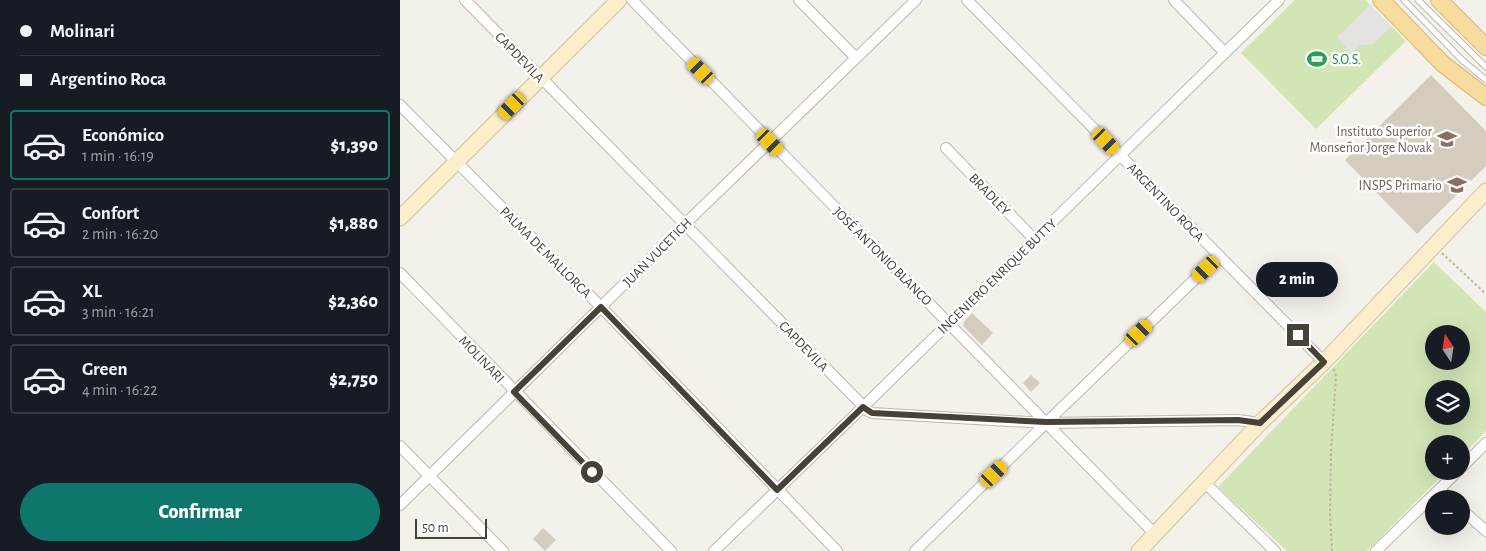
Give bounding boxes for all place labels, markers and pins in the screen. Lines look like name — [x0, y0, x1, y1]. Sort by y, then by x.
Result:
sports icon: S.O.S. — [1306, 48, 1328, 70]
place label: S.O.S. — [1332, 53, 1361, 67]
place label: Instituto Superior Monseñor Jorge Novak — [1309, 125, 1433, 155]
school or university icon: Instituto Superior Monseñor Jorge Novak — [1436, 128, 1458, 150]
school or university icon: INSPS Primario — [1446, 174, 1468, 196]
place label: INSPS Primario — [1359, 179, 1442, 193]

